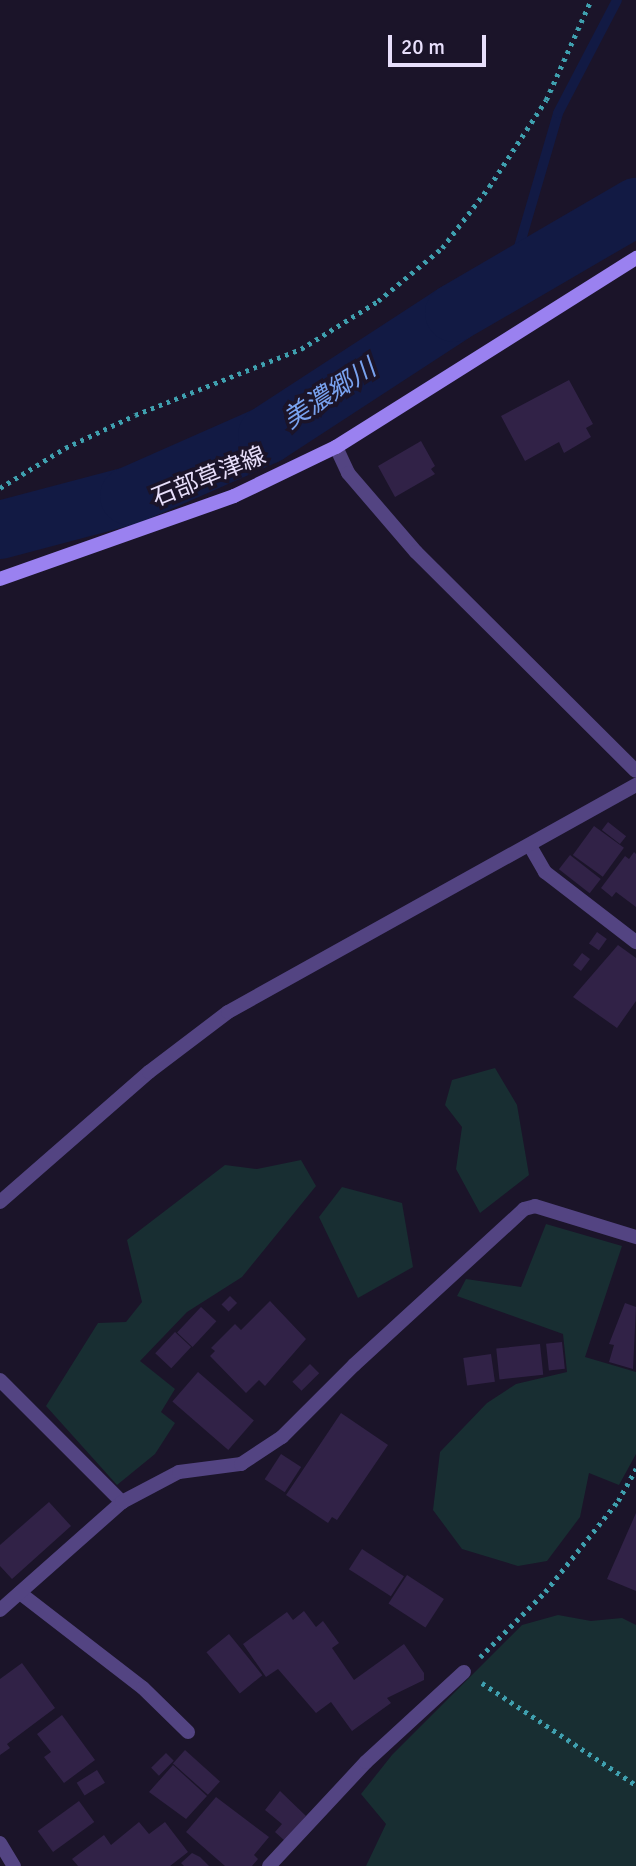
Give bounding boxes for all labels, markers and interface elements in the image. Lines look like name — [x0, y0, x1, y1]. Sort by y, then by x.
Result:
scale bar — [391, 21, 489, 65]
text: 20 m — [401, 34, 445, 60]
water label: 美濃郷川 — [278, 354, 382, 436]
street label: 石部草津線 — [148, 441, 270, 513]

